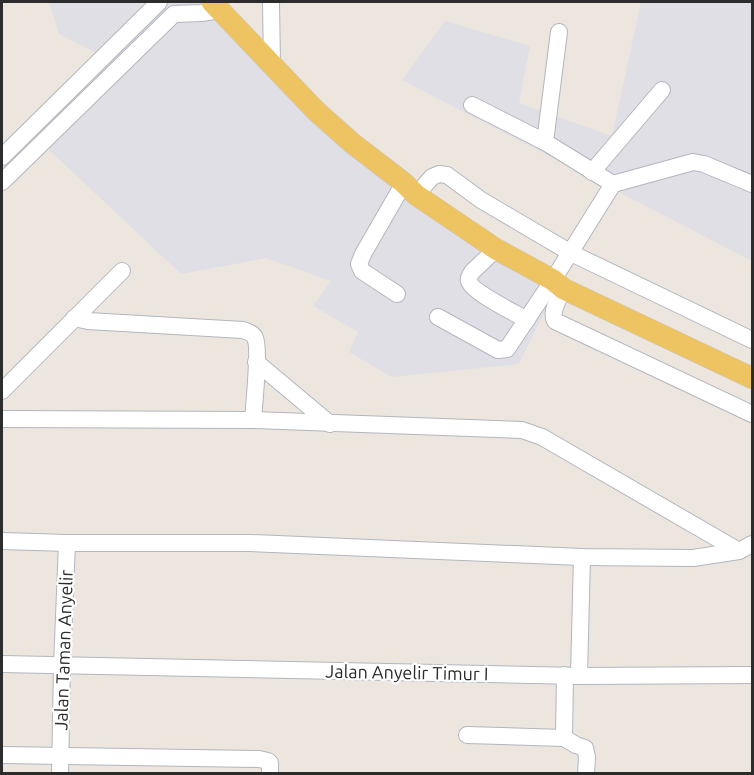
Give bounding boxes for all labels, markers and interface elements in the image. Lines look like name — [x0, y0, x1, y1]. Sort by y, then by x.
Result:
street label: Jalan Taman Anyelir — [50, 569, 76, 731]
street label: Jalan Anyelir Timur I — [325, 661, 489, 683]

